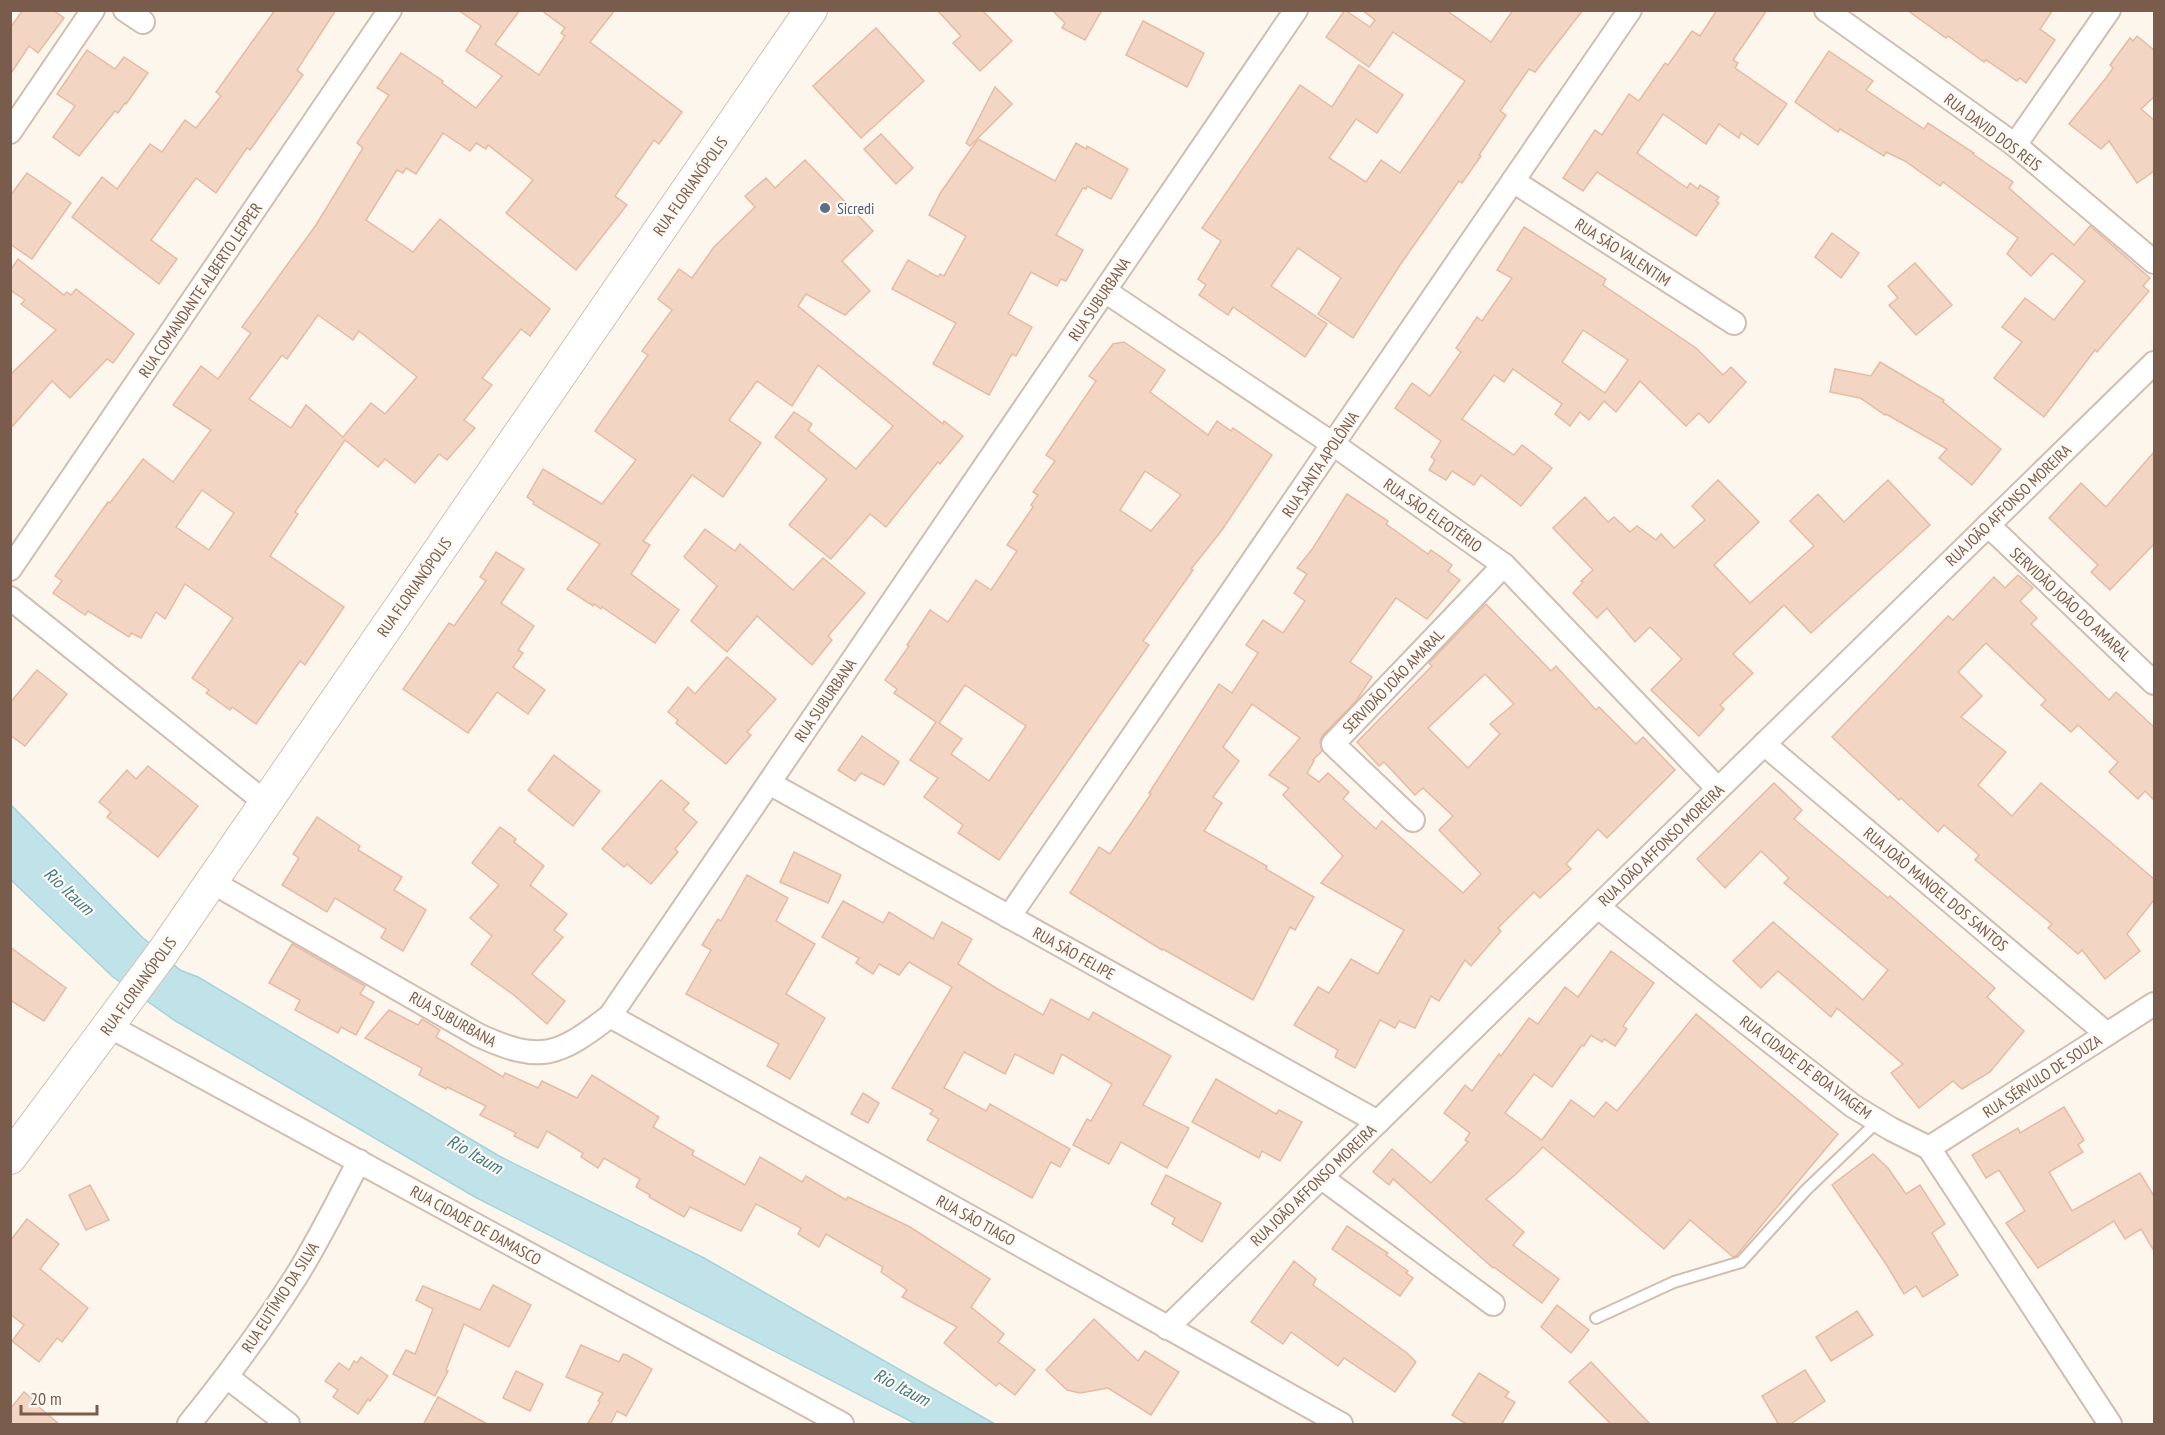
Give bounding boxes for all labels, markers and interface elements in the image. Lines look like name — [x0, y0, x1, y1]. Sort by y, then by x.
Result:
street label: RUA DAVID DOS REIS — [1940, 89, 2046, 175]
street label: RUA FLORIANÓPOLIS — [648, 132, 732, 240]
place label: Sicredi — [837, 198, 874, 218]
street label: RUA COMANDANTE ALBERTO LEPPER — [134, 199, 266, 381]
marker: Sicredi — [818, 201, 832, 215]
street label: RUA SÃO VALENTIM — [1571, 214, 1675, 290]
street label: RUA SUBURBANA — [1064, 253, 1135, 345]
street label: RUA SANTA APOLÔNIA — [1277, 407, 1363, 521]
street label: RUA JOÃO AFFONSO MOREIRA — [1941, 439, 2075, 570]
street label: RUA SÃO ELEOTÉRIO — [1380, 474, 1486, 556]
street label: RUA FLORIANÓPOLIS — [372, 533, 456, 641]
street label: SERVIDÃO JOÃO DO AMARAL — [2006, 543, 2136, 665]
street label: SERVIDÃO JOÃO AMARAL — [1338, 624, 1448, 737]
street label: RUA SUBURBANA — [790, 654, 861, 746]
street label: RUA JOÃO AFFONSO MOREIRA — [1594, 779, 1728, 910]
street label: RUA JOÃO MANOEL DOS SANTOS — [1860, 823, 2012, 955]
water label: Rio Itaum — [39, 862, 100, 921]
street label: RUA SÃO FELIPE — [1030, 922, 1119, 984]
street label: RUA FLORIANÓPOLIS — [96, 933, 181, 1039]
street label: RUA SUBURBANA — [406, 987, 500, 1051]
street label: RUA CIDADE DE BOA VIAGEM — [1736, 1011, 1876, 1123]
street label: RUA SÉRVULO DE SOUZA — [1979, 1030, 2106, 1122]
street label: RUA JOÃO AFFONSO MOREIRA — [1246, 1119, 1380, 1250]
water label: Rio Itaum — [443, 1129, 508, 1180]
street label: RUA CIDADE DE DAMASCO — [407, 1181, 545, 1269]
street label: RUA SÃO TIAGO — [933, 1190, 1019, 1250]
street label: RUA EUTÍMIO DA SILVA — [237, 1238, 323, 1356]
water label: Rio Itaum — [870, 1363, 935, 1412]
scale bar — [21, 1378, 98, 1416]
text: 20 m — [30, 1387, 62, 1410]

